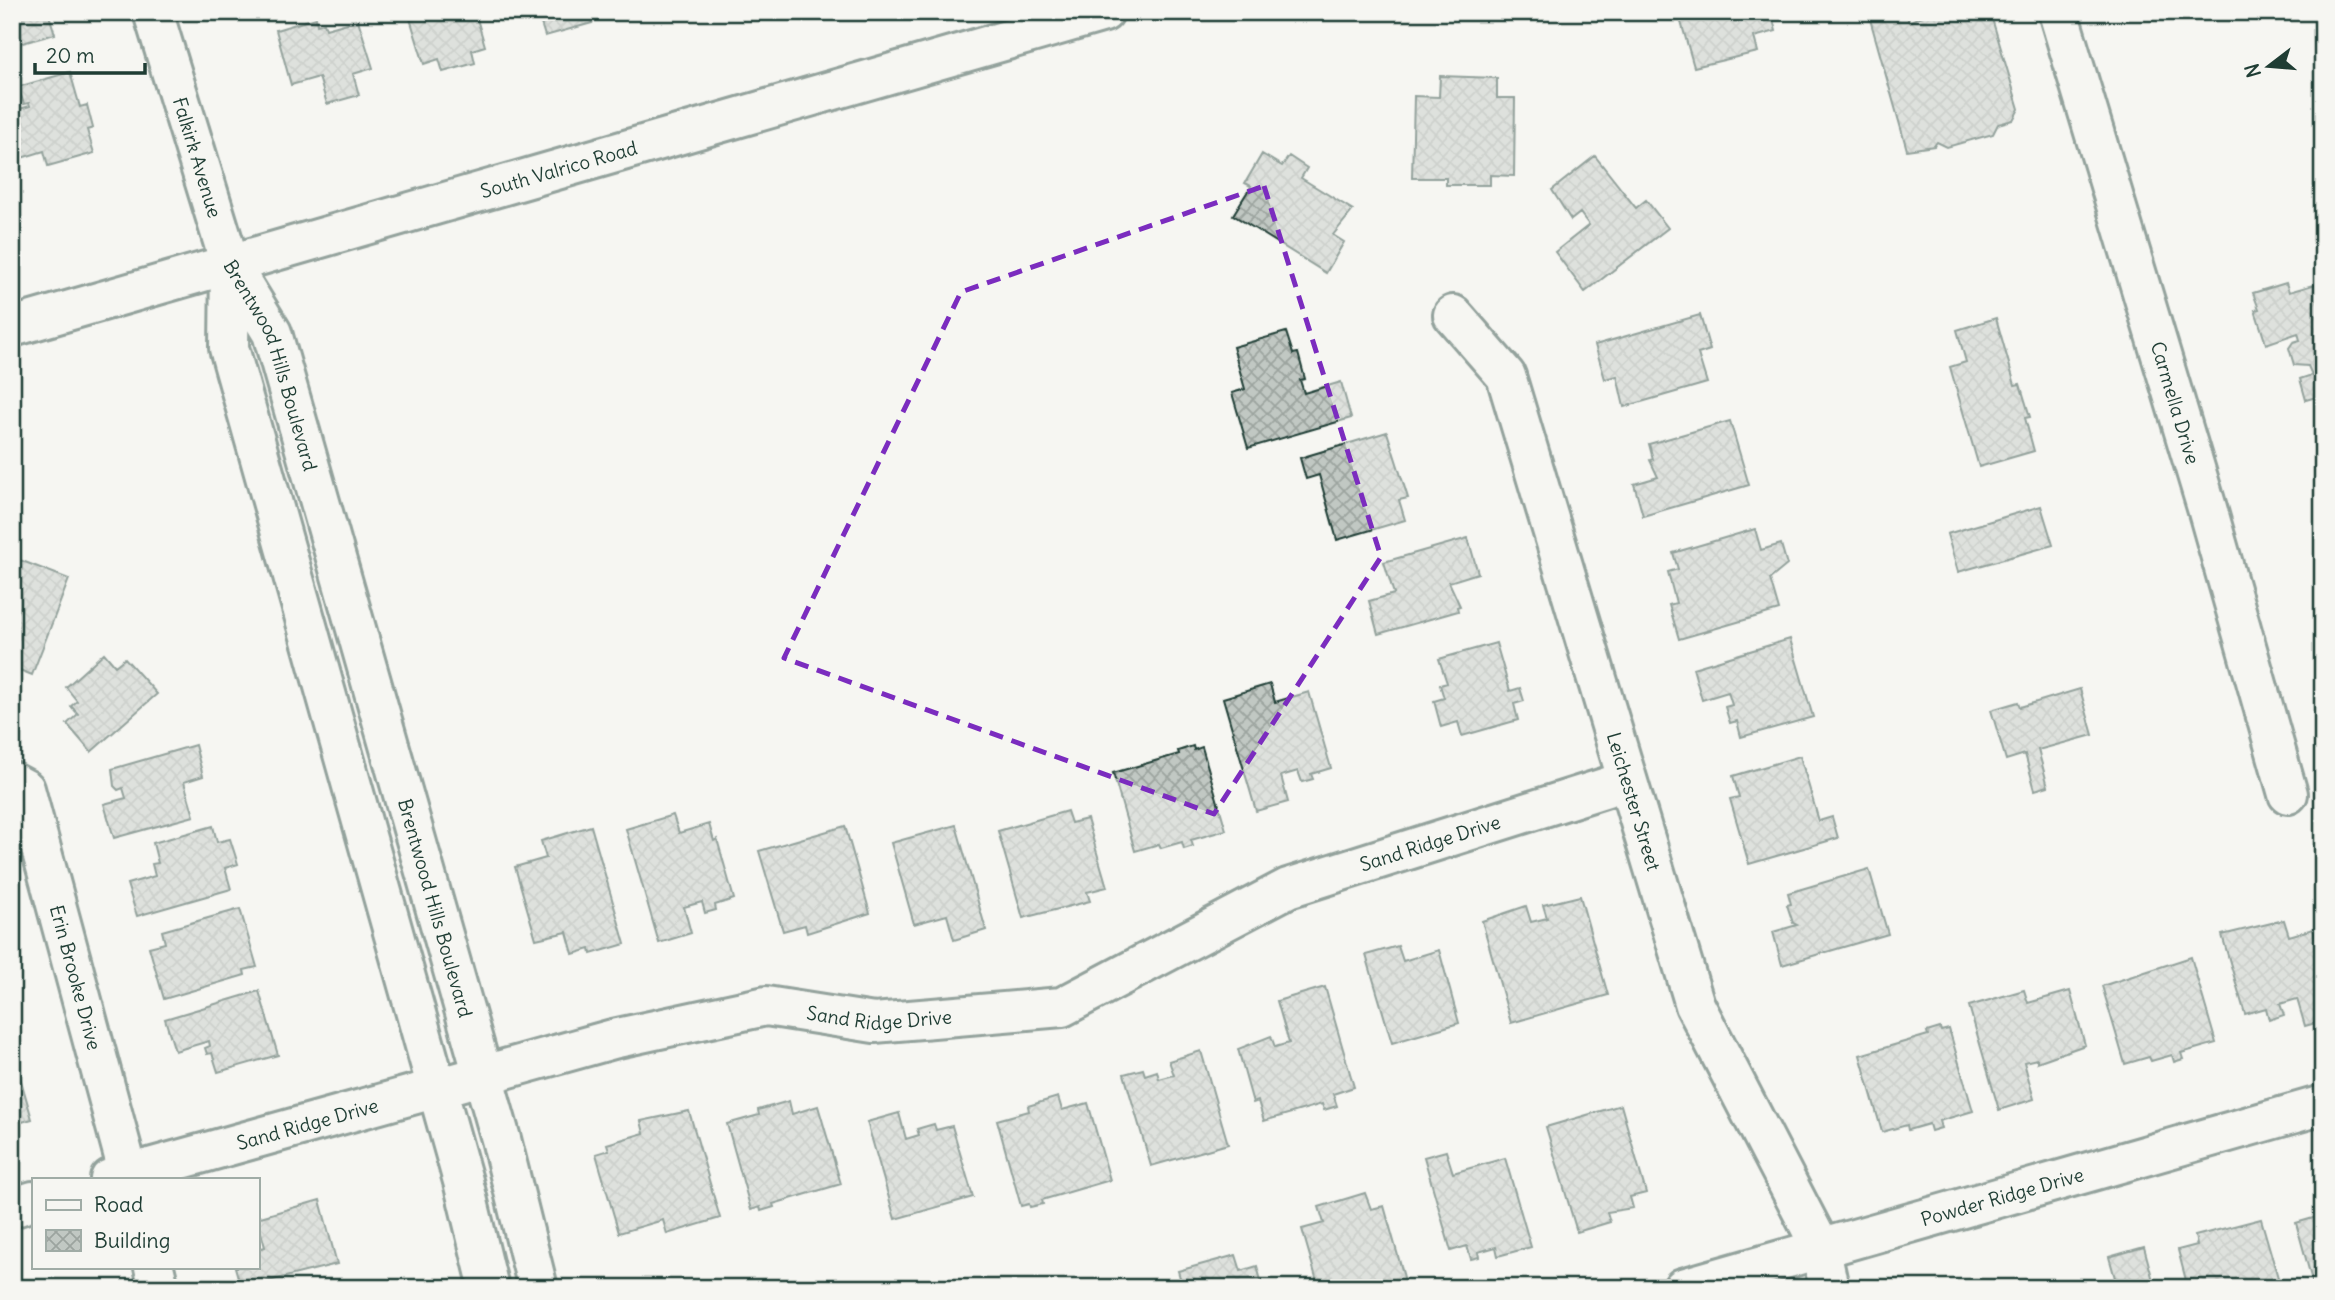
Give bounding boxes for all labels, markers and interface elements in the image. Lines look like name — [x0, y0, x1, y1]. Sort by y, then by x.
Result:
scale bar — [35, 32, 145, 76]
north arrow — [2234, 32, 2304, 102]
text: 20 m — [46, 42, 95, 69]
text: N — [2239, 61, 2266, 80]
street label: Falkirk Avenue — [168, 94, 227, 221]
street label: South Valrico Road — [478, 135, 640, 203]
street label: Brentwood Hills Boulevard — [218, 255, 323, 474]
street label: Carmella Drive — [2146, 339, 2205, 467]
street label: Leichester Street — [1602, 729, 1666, 873]
street label: Brentwood Hills Boulevard — [393, 796, 478, 1020]
street label: Sand Ridge Drive — [1357, 810, 1503, 877]
street label: Erin Brooke Drive — [45, 902, 107, 1053]
street label: Sand Ridge Drive — [805, 1001, 953, 1035]
street label: Sand Ridge Drive — [234, 1093, 381, 1155]
street label: Powder Ridge Drive — [1918, 1162, 2086, 1231]
legend — [32, 1178, 259, 1268]
text: Road — [94, 1191, 143, 1218]
text: Building — [94, 1227, 170, 1254]

